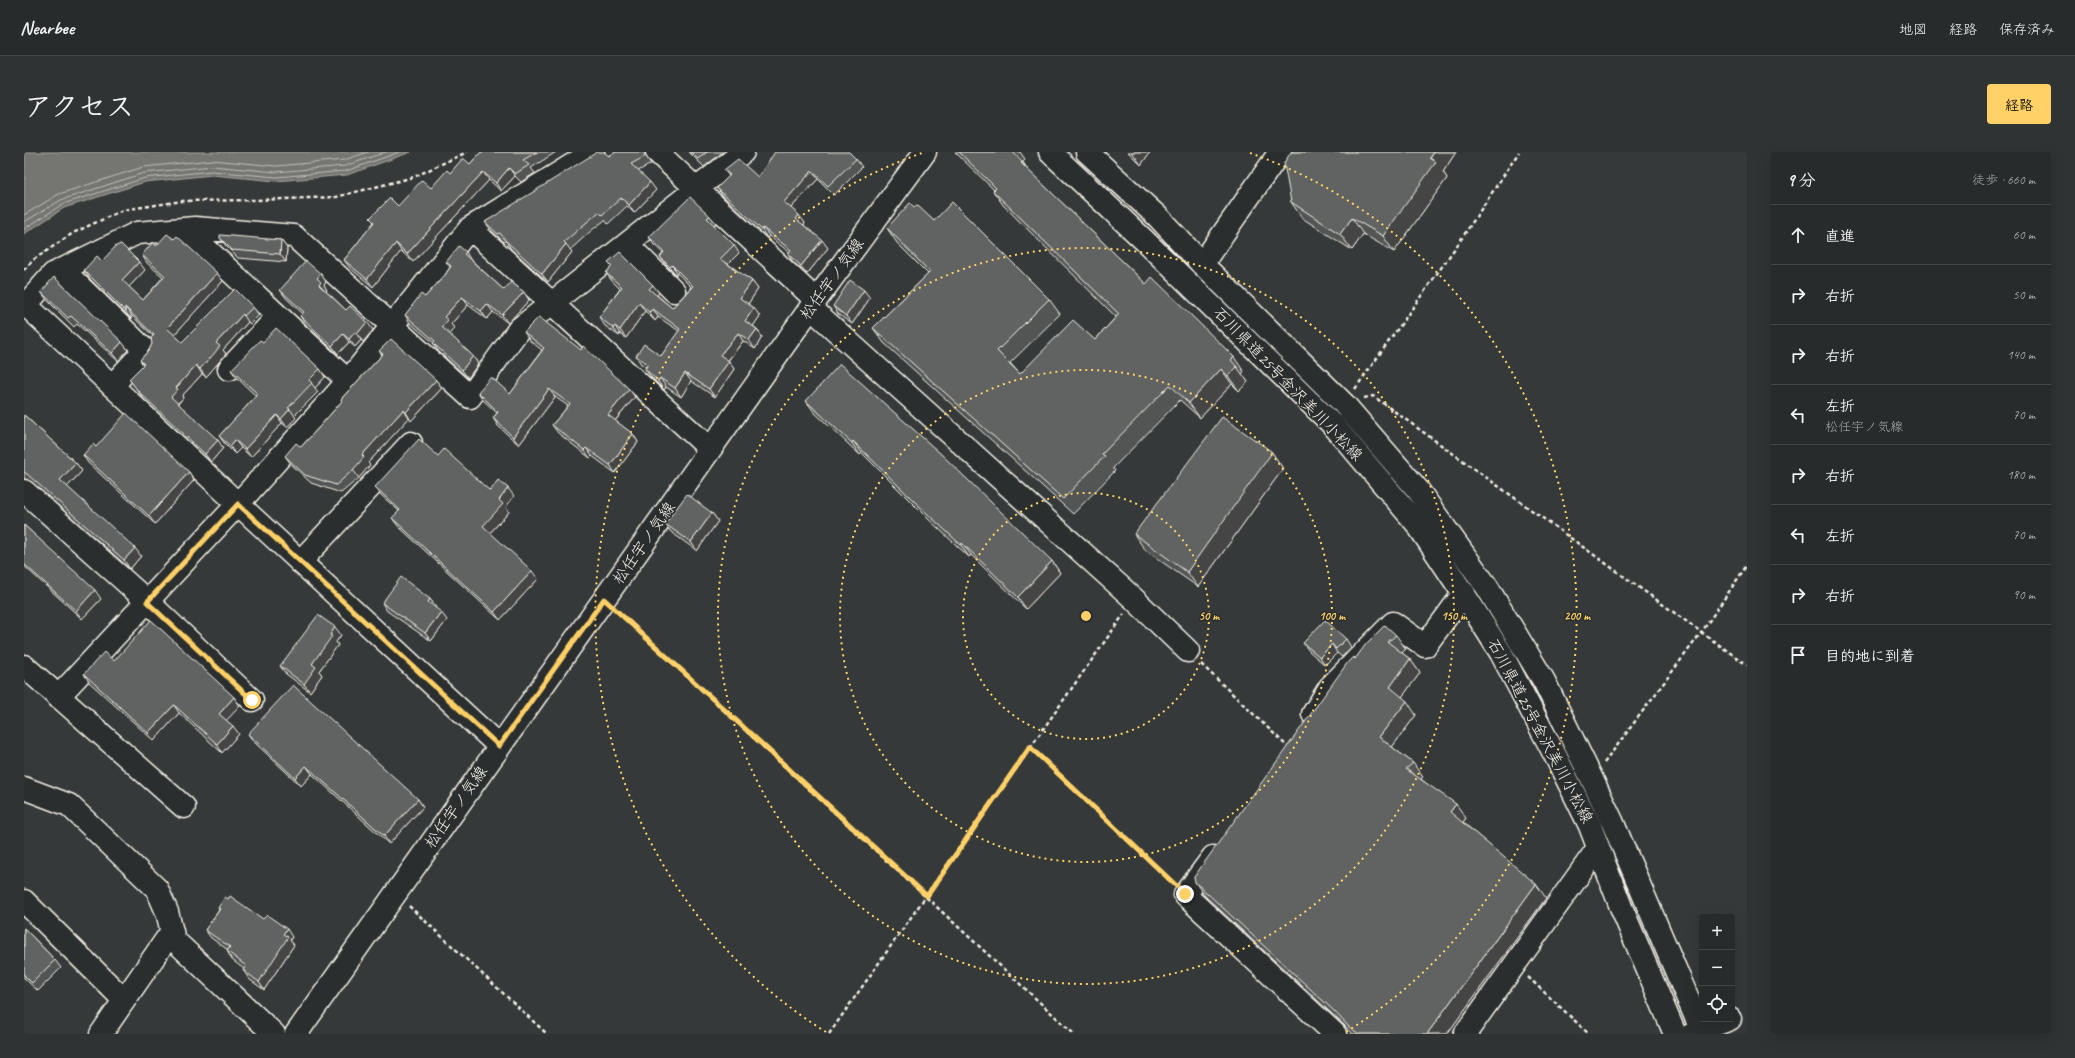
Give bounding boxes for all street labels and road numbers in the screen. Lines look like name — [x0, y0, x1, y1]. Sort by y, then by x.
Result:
street label: 松任宇ノ気線 — [796, 234, 868, 324]
street label: 石川県道25号金沢美川小松線 — [1209, 303, 1367, 465]
street label: 松任宇ノ気線 — [608, 498, 680, 588]
street label: 石川県道25号金沢美川小松線 — [1483, 635, 1597, 827]
street label: 松任宇ノ気線 — [420, 762, 492, 852]

